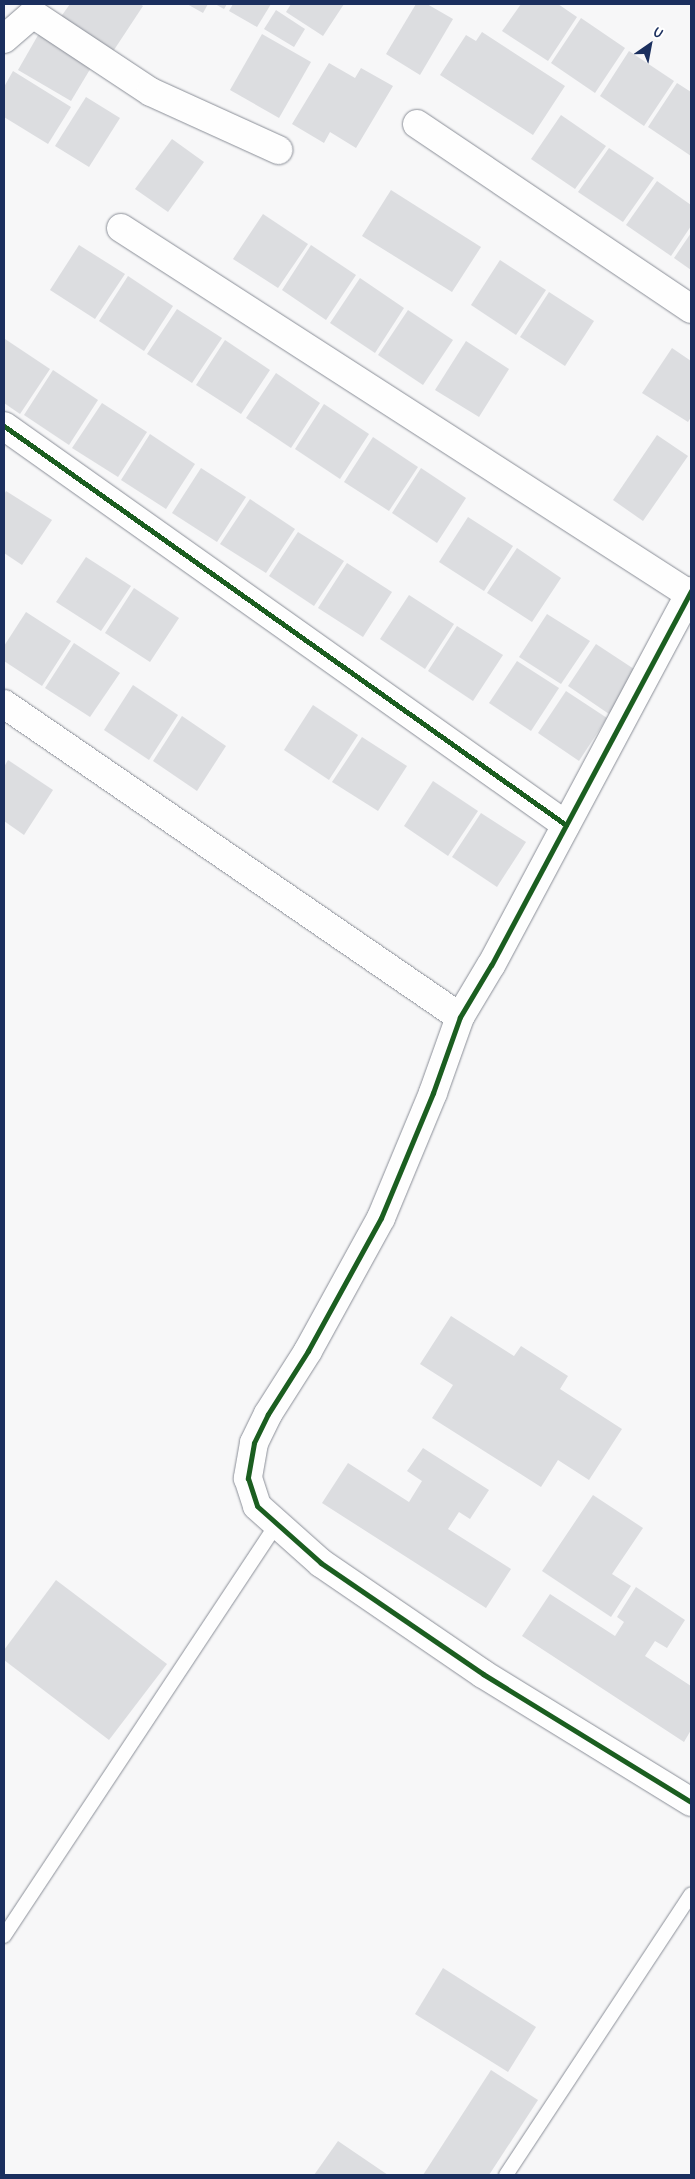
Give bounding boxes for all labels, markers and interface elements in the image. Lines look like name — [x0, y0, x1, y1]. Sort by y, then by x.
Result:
north arrow — [625, 20, 675, 70]
text: U — [650, 22, 667, 42]

